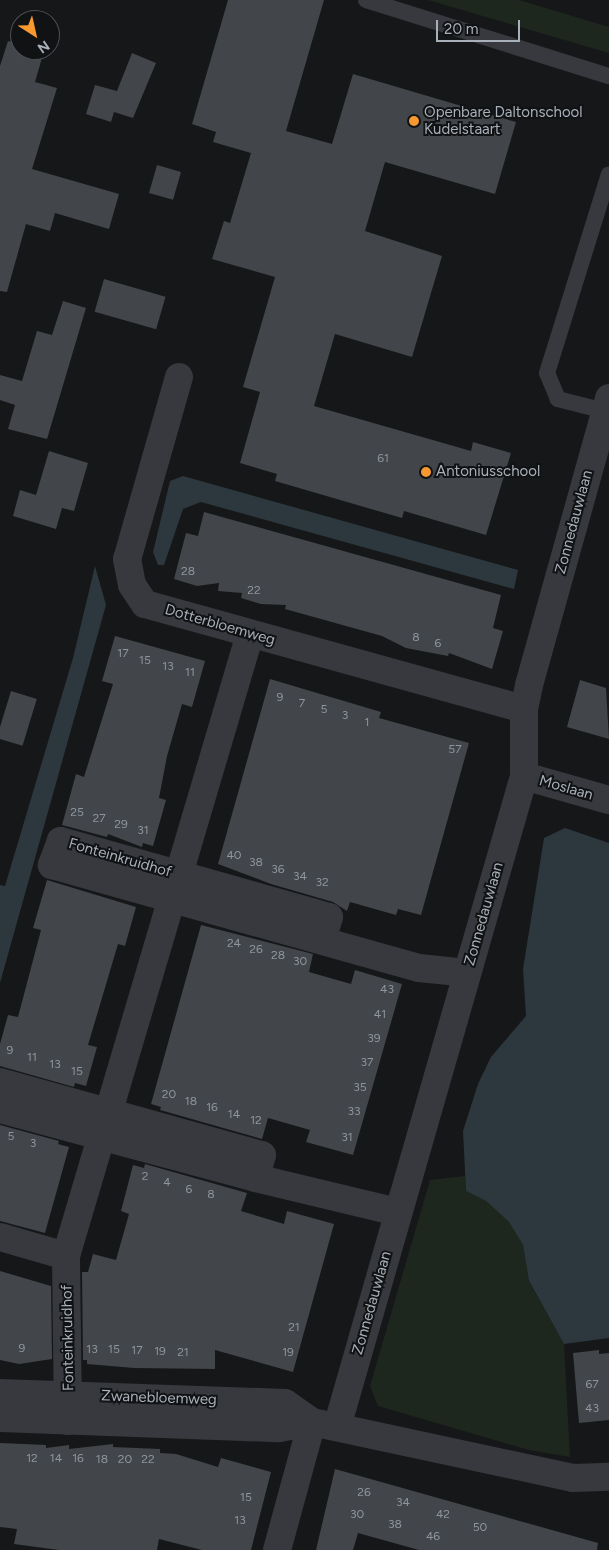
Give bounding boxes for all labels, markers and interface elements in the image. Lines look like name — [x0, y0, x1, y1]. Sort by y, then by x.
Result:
north arrow — [10, 10, 60, 60]
scale bar — [439, 10, 523, 42]
text: 20 m — [444, 20, 478, 38]
text: N — [34, 37, 53, 57]
place label: Openbare Daltonschool Kudelstaart — [424, 103, 583, 138]
marker: Openbare Daltonschool Kudelstaart — [408, 115, 420, 127]
house number: 61 — [377, 452, 389, 466]
place label: Antoniusschool — [436, 463, 540, 481]
marker: Antoniusschool — [420, 466, 432, 478]
street label: Zonnedauwlaan — [551, 468, 597, 576]
house number: 28 — [181, 565, 195, 579]
house number: 22 — [247, 584, 261, 598]
street label: Dotterbloemweg — [163, 601, 277, 649]
house number: 8 — [412, 631, 420, 645]
house number: 6 — [435, 637, 441, 651]
house number: 17 — [117, 647, 129, 661]
house number: 15 — [139, 654, 151, 668]
house number: 13 — [162, 660, 174, 674]
house number: 11 — [185, 666, 195, 680]
house number: 9 — [277, 691, 283, 705]
house number: 7 — [299, 697, 305, 711]
house number: 5 — [321, 703, 327, 717]
house number: 3 — [342, 709, 348, 723]
house number: 1 — [365, 716, 369, 730]
house number: 57 — [448, 743, 462, 757]
street label: Moslaan — [537, 772, 595, 804]
house number: 25 — [70, 806, 84, 820]
house number: 27 — [92, 812, 106, 826]
house number: 29 — [114, 818, 128, 832]
house number: 31 — [137, 824, 149, 838]
street label: Fonteinkruidhof — [66, 835, 174, 881]
house number: 40 — [226, 849, 242, 863]
house number: 38 — [249, 856, 263, 870]
street label: Zonnedauwlaan — [461, 860, 507, 968]
house number: 36 — [271, 863, 285, 877]
house number: 34 — [293, 870, 307, 884]
house number: 32 — [315, 876, 329, 890]
house number: 24 — [227, 937, 241, 951]
house number: 26 — [249, 943, 263, 957]
house number: 28 — [271, 949, 285, 963]
house number: 30 — [293, 955, 307, 969]
house number: 43 — [380, 983, 394, 997]
house number: 41 — [374, 1008, 386, 1022]
house number: 39 — [367, 1032, 381, 1046]
house number: 9 — [7, 1044, 13, 1058]
house number: 11 — [27, 1051, 37, 1065]
house number: 37 — [361, 1056, 373, 1070]
house number: 13 — [49, 1058, 61, 1072]
house number: 15 — [71, 1065, 83, 1079]
house number: 35 — [353, 1081, 367, 1095]
house number: 20 — [162, 1088, 176, 1102]
house number: 18 — [185, 1095, 197, 1109]
house number: 16 — [206, 1101, 218, 1115]
house number: 33 — [347, 1105, 361, 1119]
house number: 14 — [228, 1108, 240, 1122]
house number: 12 — [250, 1114, 262, 1128]
house number: 5 — [8, 1130, 14, 1144]
house number: 31 — [341, 1131, 353, 1145]
house number: 3 — [30, 1137, 36, 1151]
house number: 2 — [142, 1170, 148, 1184]
house number: 4 — [163, 1176, 171, 1190]
house number: 6 — [186, 1183, 192, 1197]
house number: 8 — [207, 1188, 215, 1202]
street label: Zonnedauwlaan — [349, 1249, 395, 1357]
street label: Fonteinkruidhof — [58, 1285, 78, 1391]
house number: 21 — [288, 1321, 300, 1335]
house number: 9 — [19, 1342, 25, 1356]
house number: 13 — [86, 1343, 98, 1357]
house number: 15 — [108, 1343, 120, 1357]
house number: 17 — [131, 1344, 143, 1358]
house number: 19 — [154, 1345, 166, 1359]
house number: 21 — [177, 1346, 189, 1360]
house number: 19 — [282, 1346, 294, 1360]
house number: 67 — [585, 1378, 599, 1392]
street label: Zwanebloemweg — [101, 1387, 217, 1409]
house number: 43 — [585, 1402, 599, 1416]
house number: 12 — [26, 1452, 38, 1466]
house number: 14 — [50, 1452, 62, 1466]
house number: 16 — [72, 1452, 84, 1466]
house number: 18 — [96, 1453, 108, 1467]
house number: 20 — [118, 1453, 132, 1467]
house number: 22 — [141, 1453, 155, 1467]
house number: 26 — [357, 1486, 371, 1500]
house number: 15 — [240, 1491, 252, 1505]
house number: 34 — [396, 1496, 410, 1510]
house number: 30 — [350, 1508, 364, 1522]
house number: 42 — [436, 1508, 450, 1522]
house number: 13 — [234, 1514, 246, 1528]
house number: 38 — [388, 1518, 402, 1532]
house number: 50 — [473, 1521, 487, 1535]
house number: 46 — [426, 1530, 440, 1544]

